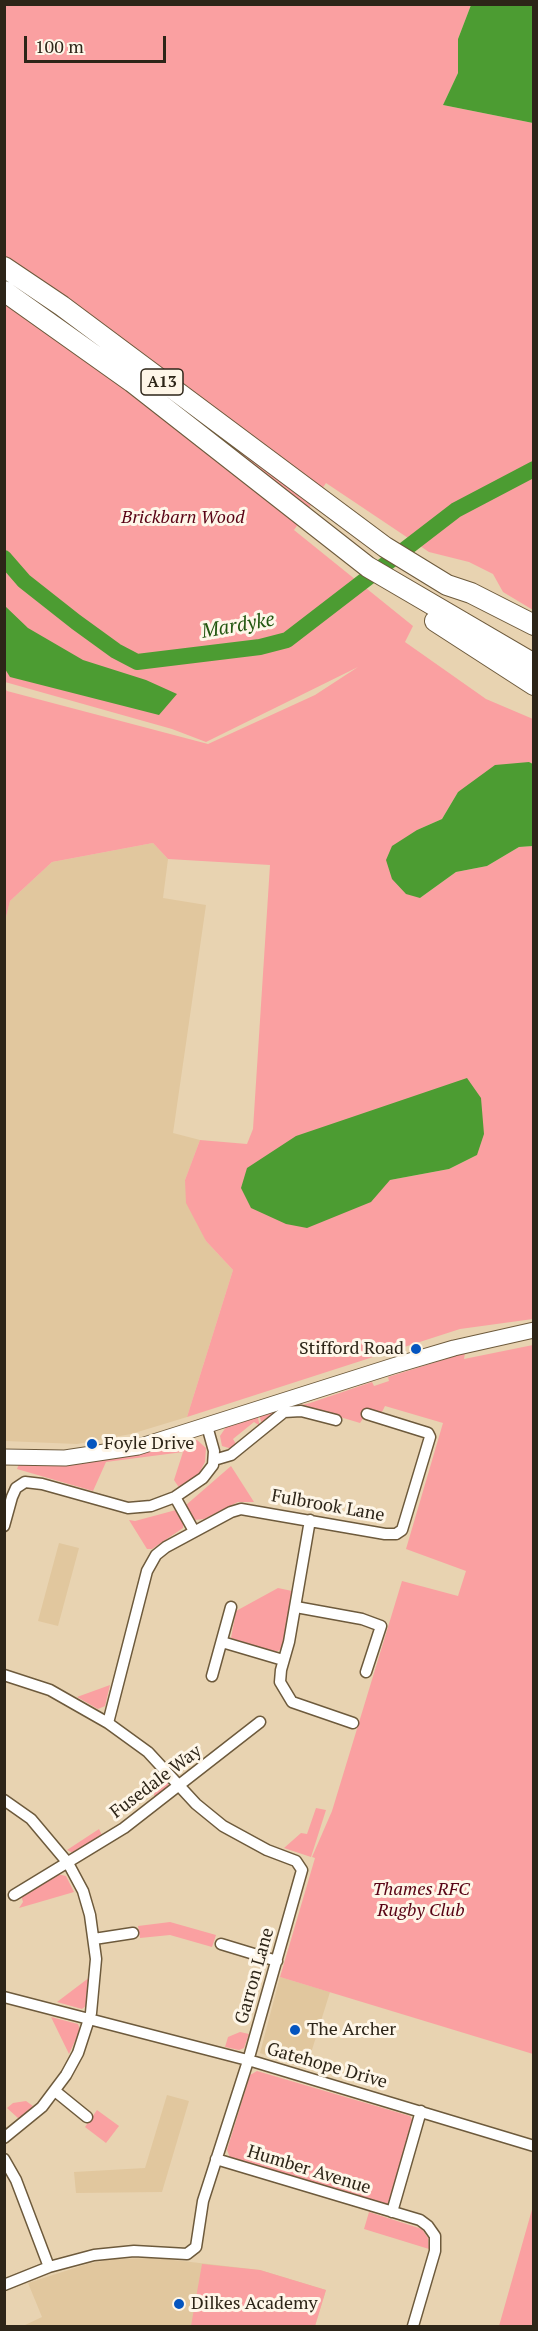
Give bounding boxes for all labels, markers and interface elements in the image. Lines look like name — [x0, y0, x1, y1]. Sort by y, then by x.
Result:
scale bar — [27, 24, 170, 62]
text: 100 m — [35, 34, 84, 58]
road number: A13 — [141, 369, 183, 395]
park label: Brickbarn Wood — [121, 507, 245, 529]
water label: Mardyke — [200, 608, 276, 644]
place label: Stifford Road — [299, 1338, 404, 1360]
marker: Stifford Road — [409, 1342, 423, 1356]
place label: Foyle Drive — [104, 1433, 194, 1455]
marker: Foyle Drive — [85, 1437, 99, 1451]
street label: Fulbrook Lane — [270, 1485, 386, 1527]
street label: Fusedale Way — [106, 1741, 206, 1823]
park label: Thames RFC Rugby Club — [372, 1879, 470, 1922]
street label: Garron Lane — [231, 1925, 279, 2027]
place label: The Archer — [307, 2019, 396, 2041]
marker: The Archer — [288, 2023, 302, 2037]
street label: Gatehope Drive — [264, 2038, 390, 2094]
street label: Humber Avenue — [245, 2141, 373, 2199]
place label: Dilkes Academy — [191, 2293, 318, 2315]
marker: Dilkes Academy — [172, 2297, 186, 2311]

